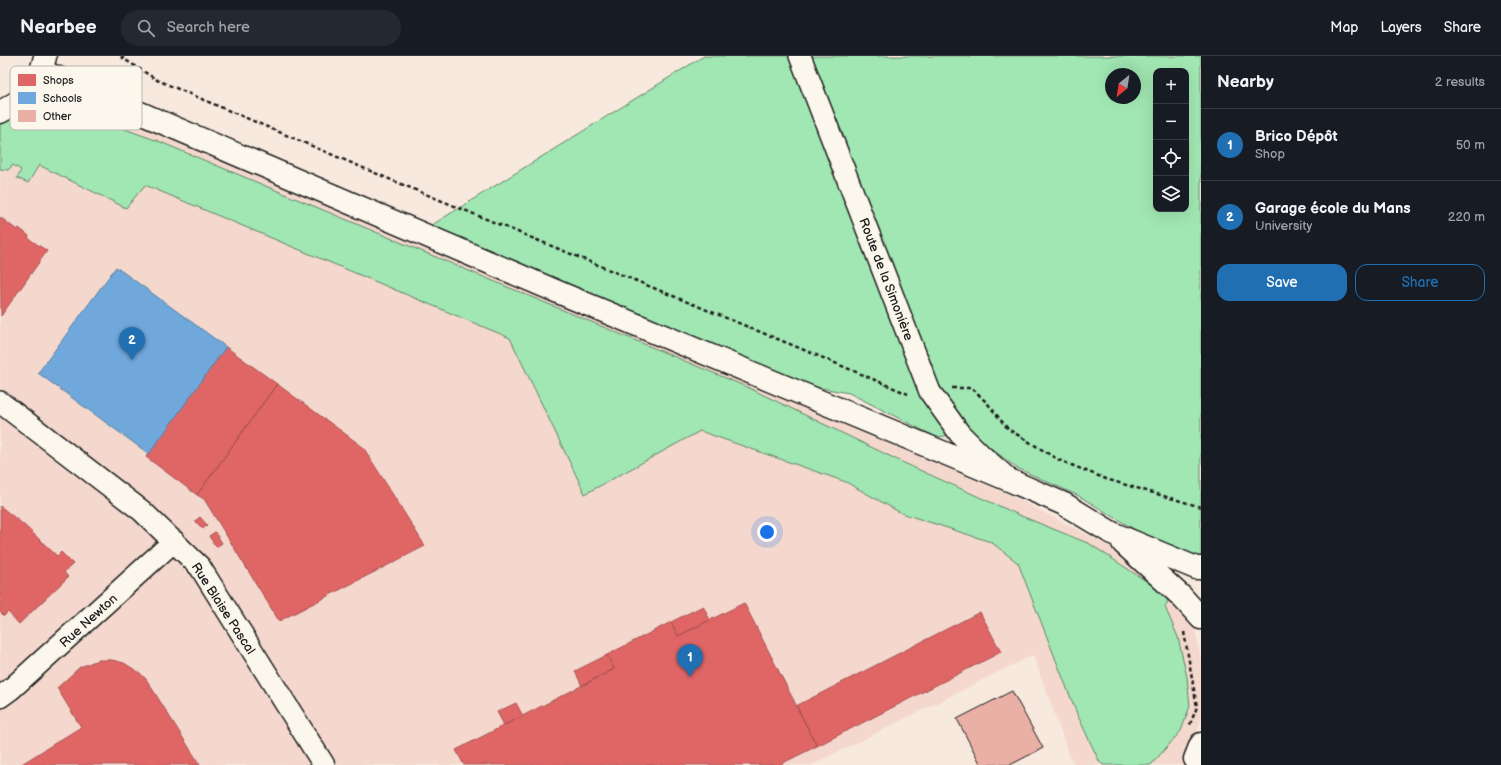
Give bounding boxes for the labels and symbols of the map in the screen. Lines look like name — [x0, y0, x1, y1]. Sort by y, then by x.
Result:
legend — [10, 66, 142, 130]
north arrow — [1105, 68, 1141, 104]
text: Shops — [43, 74, 74, 87]
text: Schools — [43, 92, 83, 105]
text: Other — [43, 110, 72, 123]
street label: Route de la Simonière — [855, 216, 917, 343]
pin: 2 — [119, 327, 145, 360]
your location — [757, 522, 777, 542]
street label: Rue Blaise Pascal — [188, 560, 259, 657]
street label: Rue Newton — [56, 591, 121, 651]
pin: 1 — [677, 644, 703, 677]

